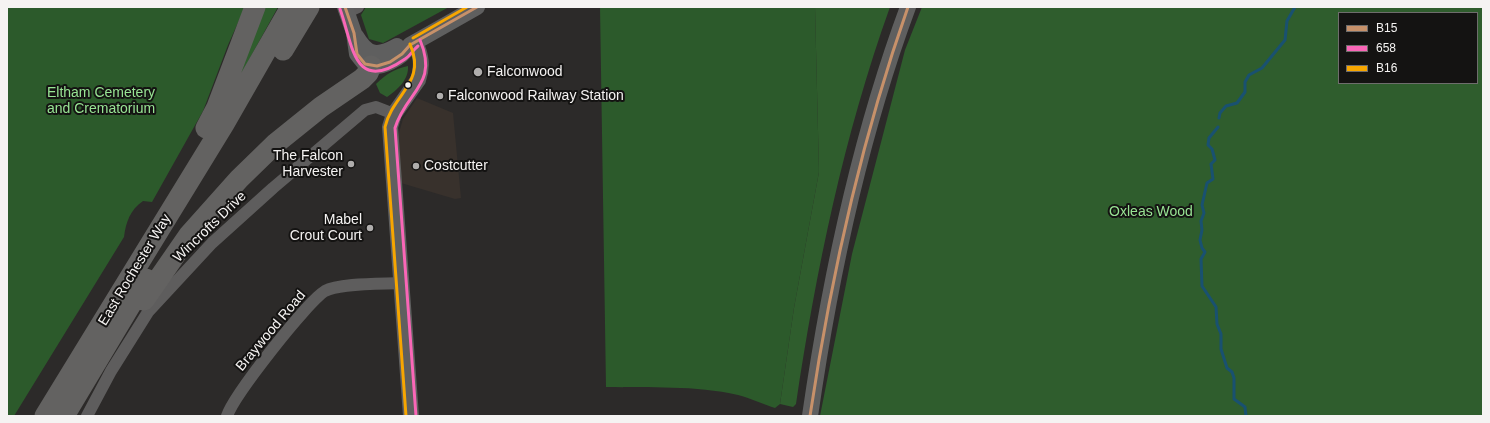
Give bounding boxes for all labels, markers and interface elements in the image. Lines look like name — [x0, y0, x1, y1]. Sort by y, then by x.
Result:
legend — [1338, 12, 1478, 84]
text: B15 — [1376, 21, 1397, 35]
text: 658 — [1376, 41, 1396, 55]
text: B16 — [1376, 61, 1397, 75]
place label: Falconwood — [487, 64, 562, 80]
marker: Falconwood — [472, 66, 484, 78]
unlabelled marker — [403, 80, 413, 90]
park label: Eltham Cemetery and Crematorium — [47, 85, 155, 118]
place label: Falconwood Railway Station — [448, 88, 624, 104]
marker: Falconwood Railway Station — [435, 91, 445, 101]
place label: The Falcon Harvester — [273, 148, 343, 180]
place label: Costcutter — [424, 158, 488, 174]
marker: The Falcon Harvester — [346, 159, 356, 169]
marker: Costcutter — [411, 161, 421, 171]
street label: Wincrofts Drive — [170, 188, 250, 266]
park label: Oxleas Wood — [1109, 204, 1193, 220]
street label: East Rochester Way — [95, 211, 175, 329]
place label: Mabel Crout Court — [290, 212, 362, 244]
marker: Mabel Crout Court — [365, 223, 375, 233]
street label: Braywood Road — [233, 287, 309, 375]

